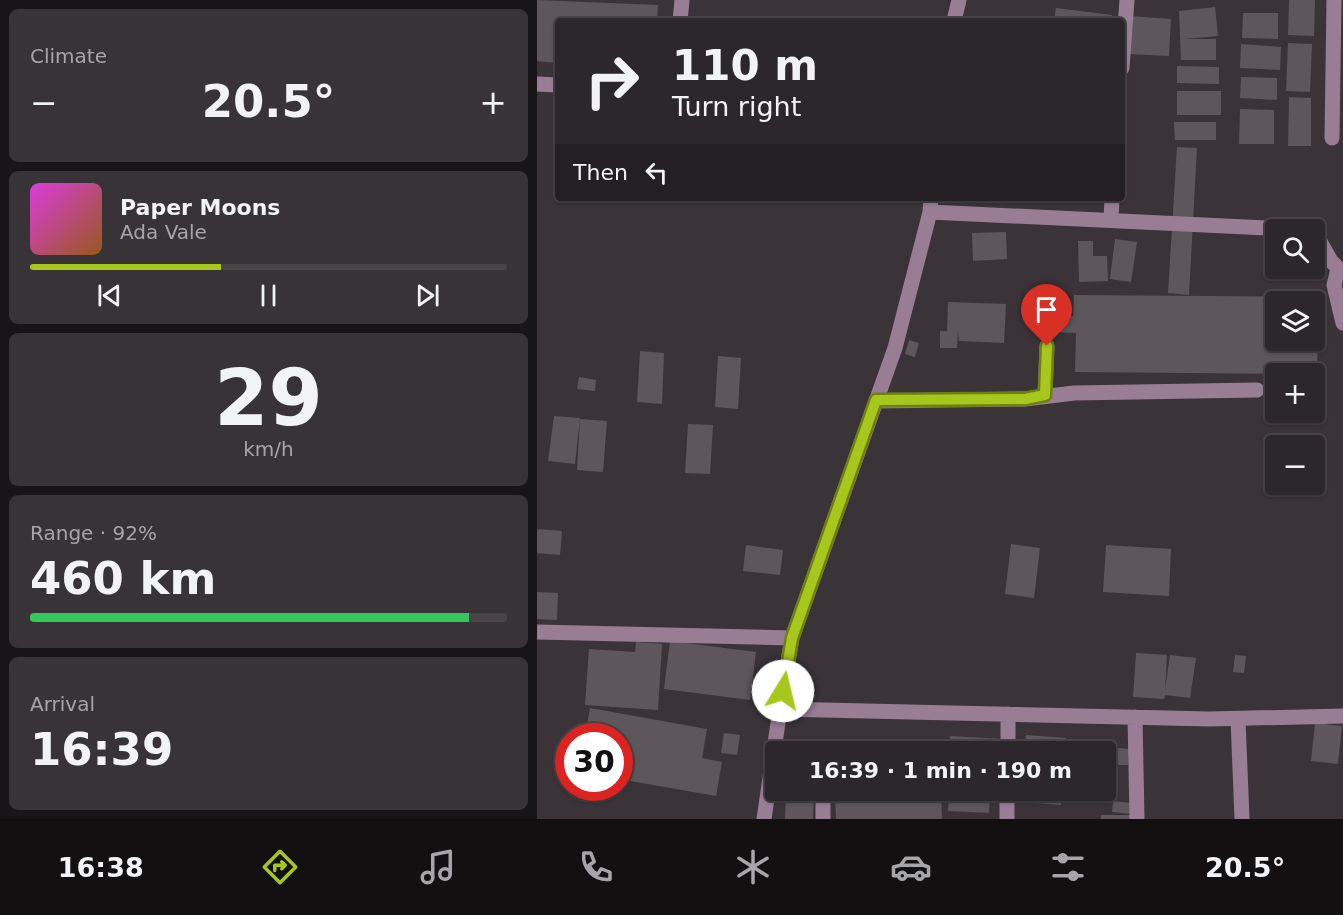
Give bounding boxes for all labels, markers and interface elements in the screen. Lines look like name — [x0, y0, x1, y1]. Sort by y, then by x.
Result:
text: 110 m — [672, 41, 818, 90]
icon: right — [573, 42, 651, 120]
text: Climate — [30, 44, 107, 68]
text: 20.5° — [202, 75, 335, 128]
text: − — [30, 83, 58, 122]
text: + — [479, 83, 507, 122]
text: Turn right — [672, 91, 801, 122]
icon: left — [640, 156, 673, 189]
text: Then — [573, 160, 628, 185]
text: Paper Moons — [120, 195, 280, 220]
map controls — [1265, 219, 1325, 495]
button: search — [1265, 219, 1325, 279]
text: Ada Vale — [120, 220, 207, 244]
icon: previous — [93, 279, 126, 312]
icon: pause — [252, 279, 285, 312]
icon: next — [411, 279, 444, 312]
pin — [1021, 284, 1072, 346]
button: layers — [1265, 291, 1325, 351]
icon: arrive — [1030, 293, 1063, 326]
text: 29 — [214, 353, 323, 443]
button: + — [1265, 363, 1325, 423]
button: − — [1265, 435, 1325, 495]
text: km/h — [243, 437, 294, 461]
text: Range · 92% — [30, 521, 157, 545]
text: 460 km — [30, 552, 216, 605]
position arrow — [751, 659, 815, 723]
text: Arrival — [30, 692, 95, 716]
text: 16:39 — [30, 723, 173, 776]
speed limit sign: 30 — [555, 723, 633, 801]
text: 16:39 · 1 min · 190 m — [809, 758, 1072, 783]
icon: directions — [259, 846, 301, 888]
icon: music — [417, 846, 459, 888]
icon: phone — [575, 846, 617, 888]
icon: climate — [732, 846, 774, 888]
icon: car — [890, 846, 932, 888]
icon: filters — [1047, 846, 1089, 888]
text: 16:38 — [58, 852, 144, 883]
text: 20.5° — [1205, 852, 1285, 883]

